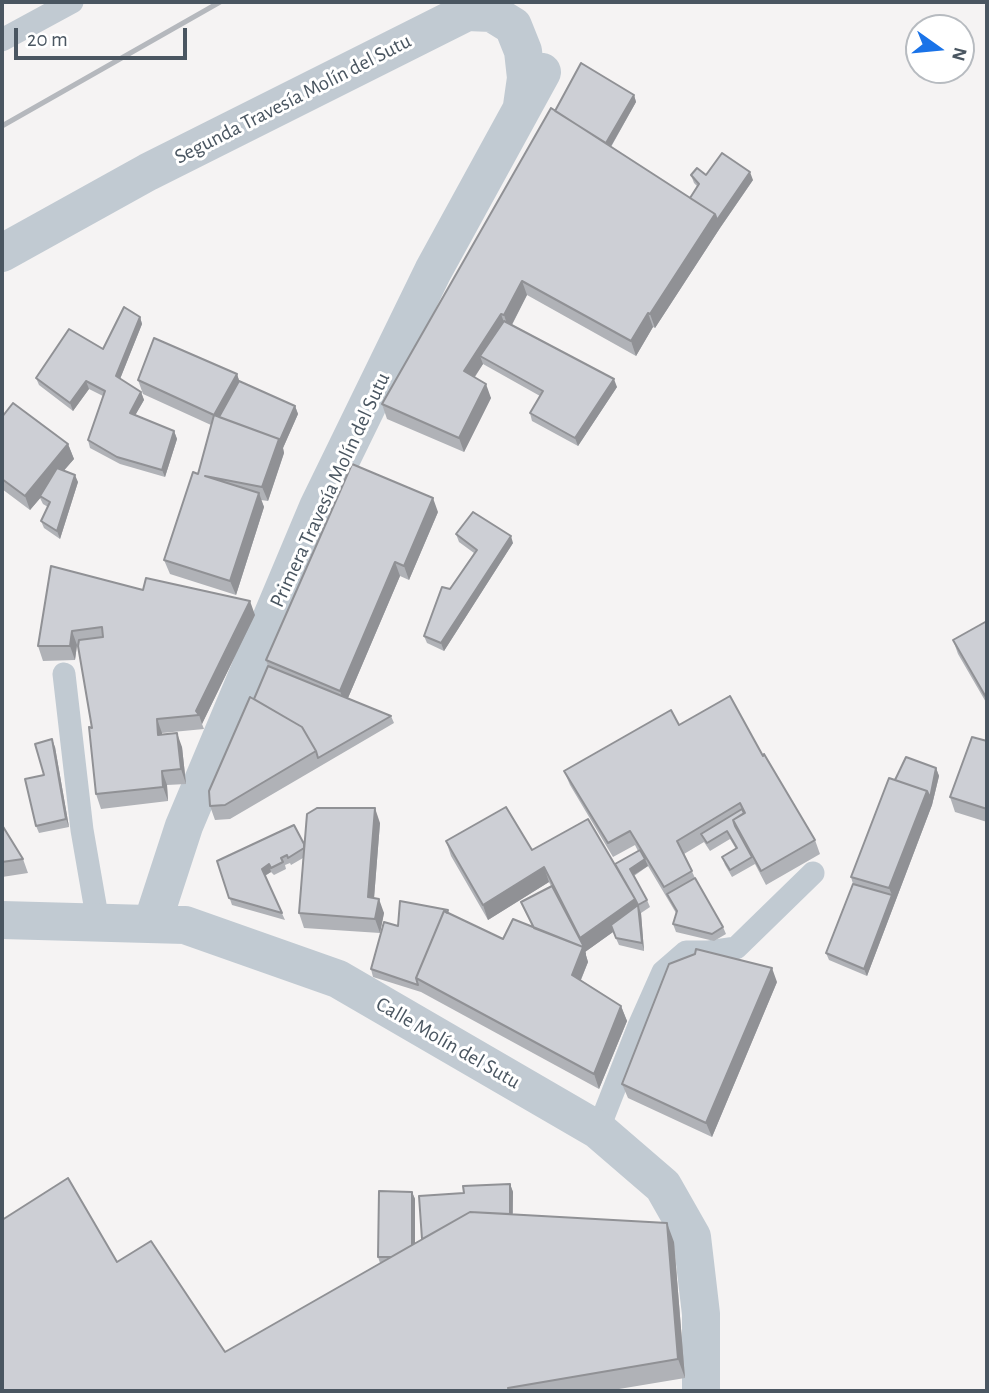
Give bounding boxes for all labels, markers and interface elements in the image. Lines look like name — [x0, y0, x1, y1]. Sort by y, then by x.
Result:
scale bar — [18, 14, 191, 58]
north arrow — [905, 14, 975, 84]
street label: Segunda Travesía Molín del Sutu — [171, 28, 415, 170]
text: 20 m — [27, 29, 68, 50]
text: N — [948, 45, 970, 63]
street label: Primera Travesía Molín del Sutu — [264, 369, 396, 611]
street label: Calle Molín del Sutu — [371, 991, 525, 1095]

